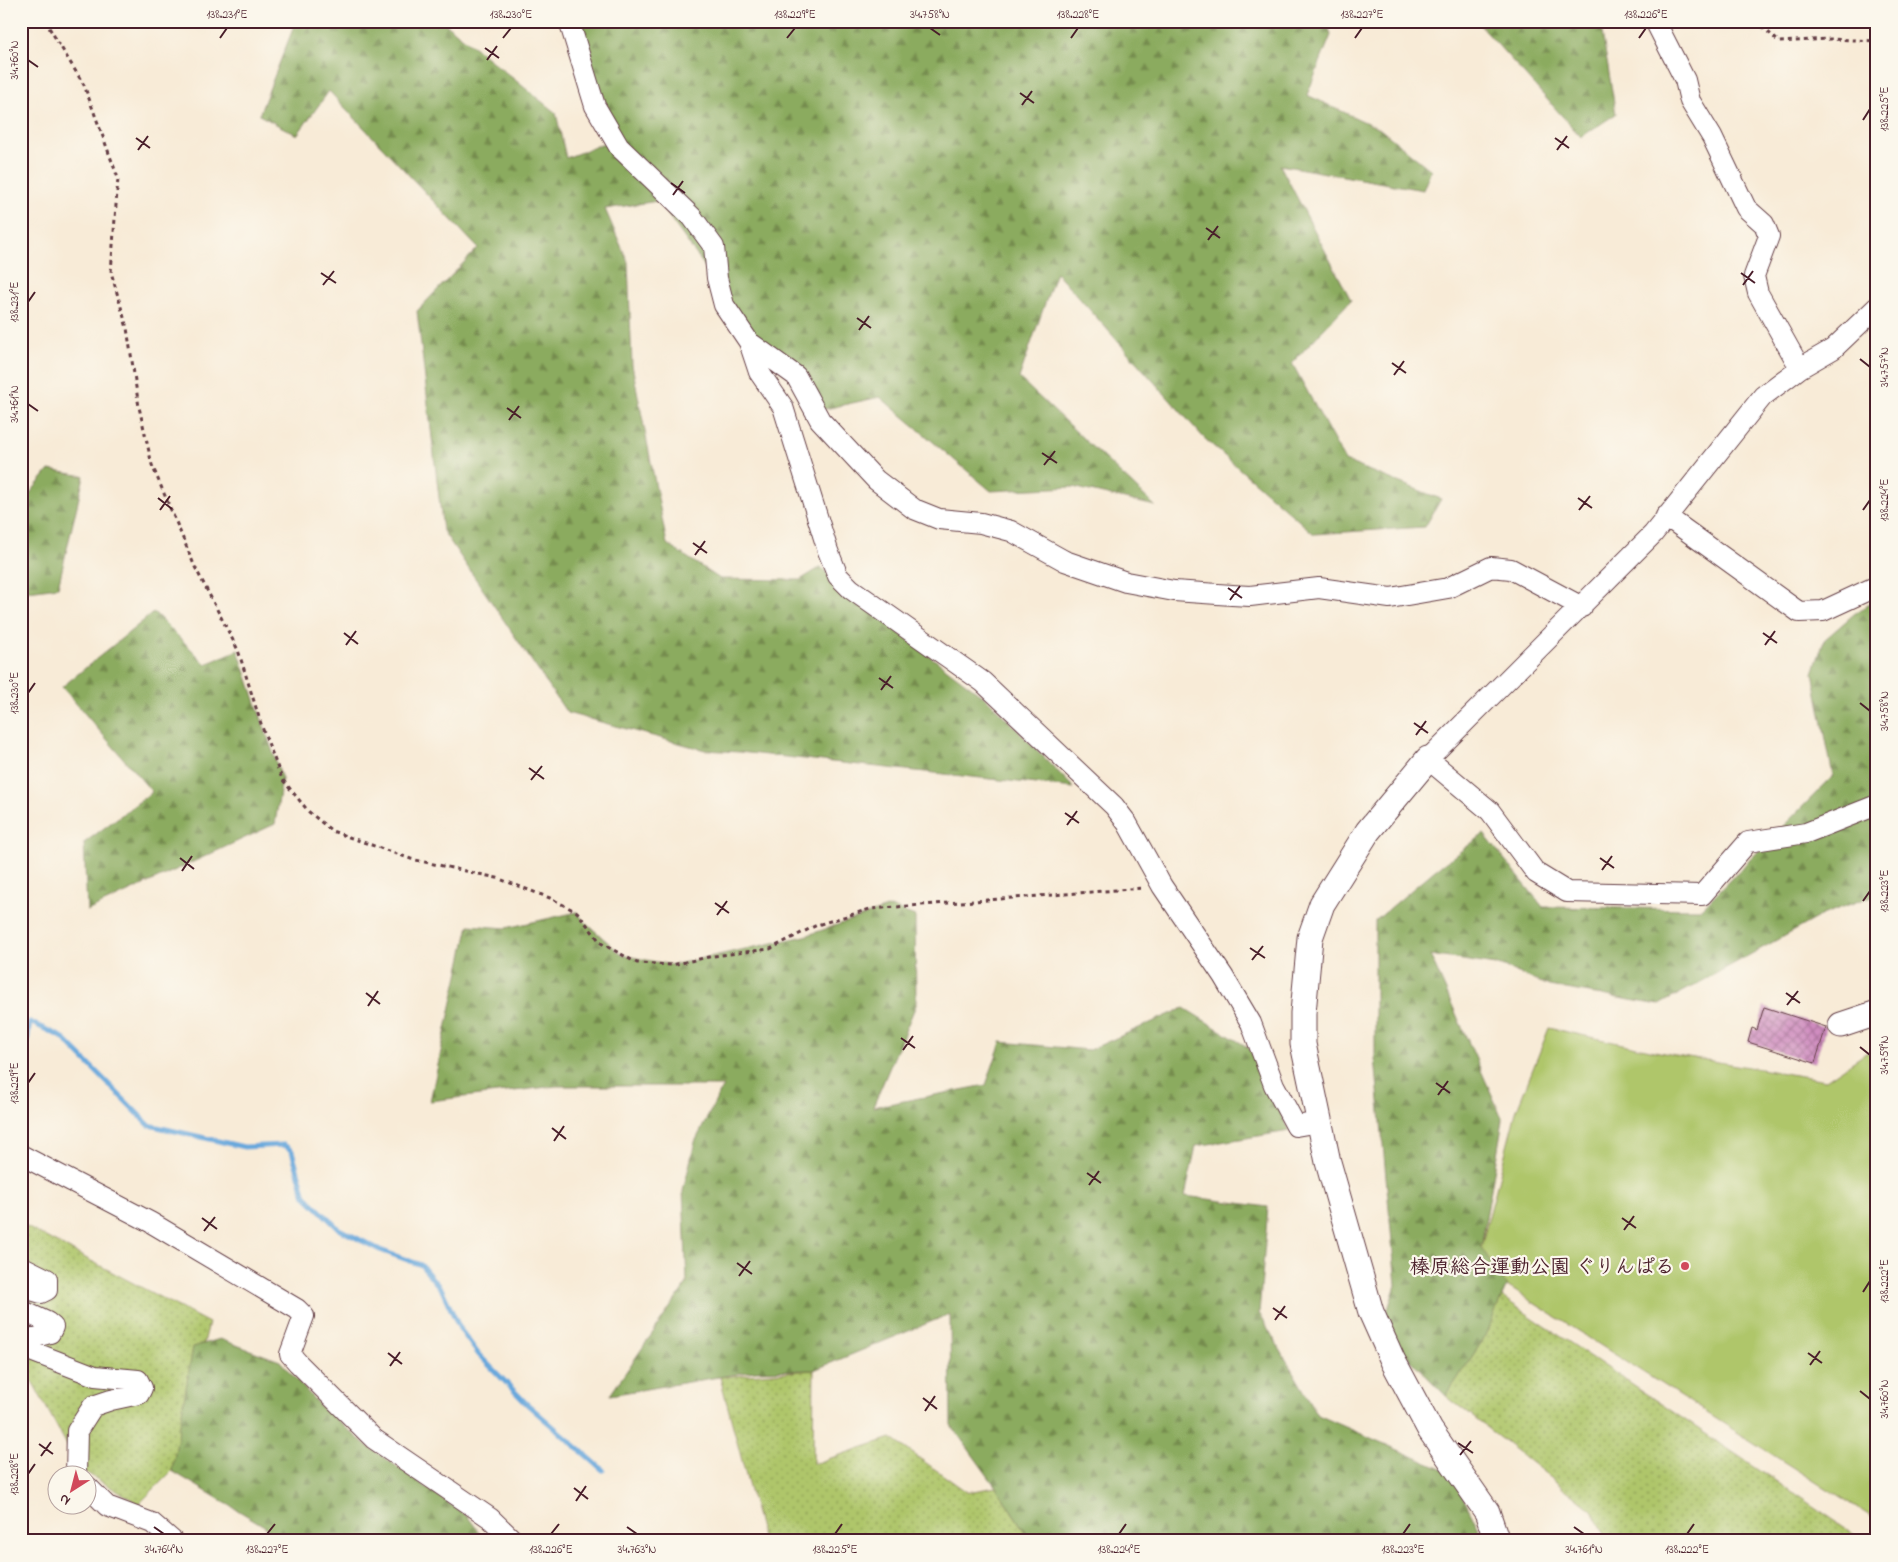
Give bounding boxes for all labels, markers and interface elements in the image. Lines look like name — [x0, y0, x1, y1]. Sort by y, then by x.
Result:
text: 138.231°E — [207, 6, 247, 24]
text: 138.230°E — [490, 6, 532, 24]
text: 138.229°E — [774, 6, 816, 24]
text: 34.758°N — [910, 6, 950, 24]
text: 138.228°E — [1057, 6, 1099, 24]
text: 138.227°E — [1340, 6, 1384, 24]
text: 138.226°E — [1624, 6, 1668, 24]
text: 34.760°N — [6, 40, 24, 80]
text: 138.225°E — [1876, 86, 1894, 132]
text: 138.231°E — [6, 282, 24, 322]
text: 34.757°N — [1876, 347, 1894, 387]
text: 34.761°N — [6, 385, 24, 423]
text: 138.224°E — [1876, 478, 1894, 522]
text: 138.230°E — [6, 672, 24, 714]
text: 34.758°N — [1876, 691, 1894, 731]
text: 138.223°E — [1876, 869, 1894, 913]
text: 34.759°N — [1876, 1035, 1894, 1075]
text: 138.229°E — [6, 1062, 24, 1104]
place label: 榛原総合運動公園 ぐりんぱる — [1410, 1254, 1675, 1283]
text: 138.222°E — [1876, 1259, 1894, 1303]
marker: 榛原総合運動公園 ぐりんぱる — [1679, 1260, 1691, 1272]
text: 34.760°N — [1876, 1379, 1894, 1419]
text: 138.228°E — [6, 1453, 24, 1495]
north arrow — [48, 1464, 98, 1514]
text: N — [55, 1488, 75, 1511]
text: 34.764°N — [145, 1541, 183, 1559]
text: 138.227°E — [245, 1541, 289, 1559]
text: 138.226°E — [529, 1541, 573, 1559]
text: 34.763°N — [618, 1541, 656, 1559]
text: 138.225°E — [812, 1541, 858, 1559]
text: 138.224°E — [1097, 1541, 1141, 1559]
text: 138.223°E — [1381, 1541, 1425, 1559]
text: 34.761°N — [1565, 1541, 1603, 1559]
text: 138.222°E — [1665, 1541, 1709, 1559]

